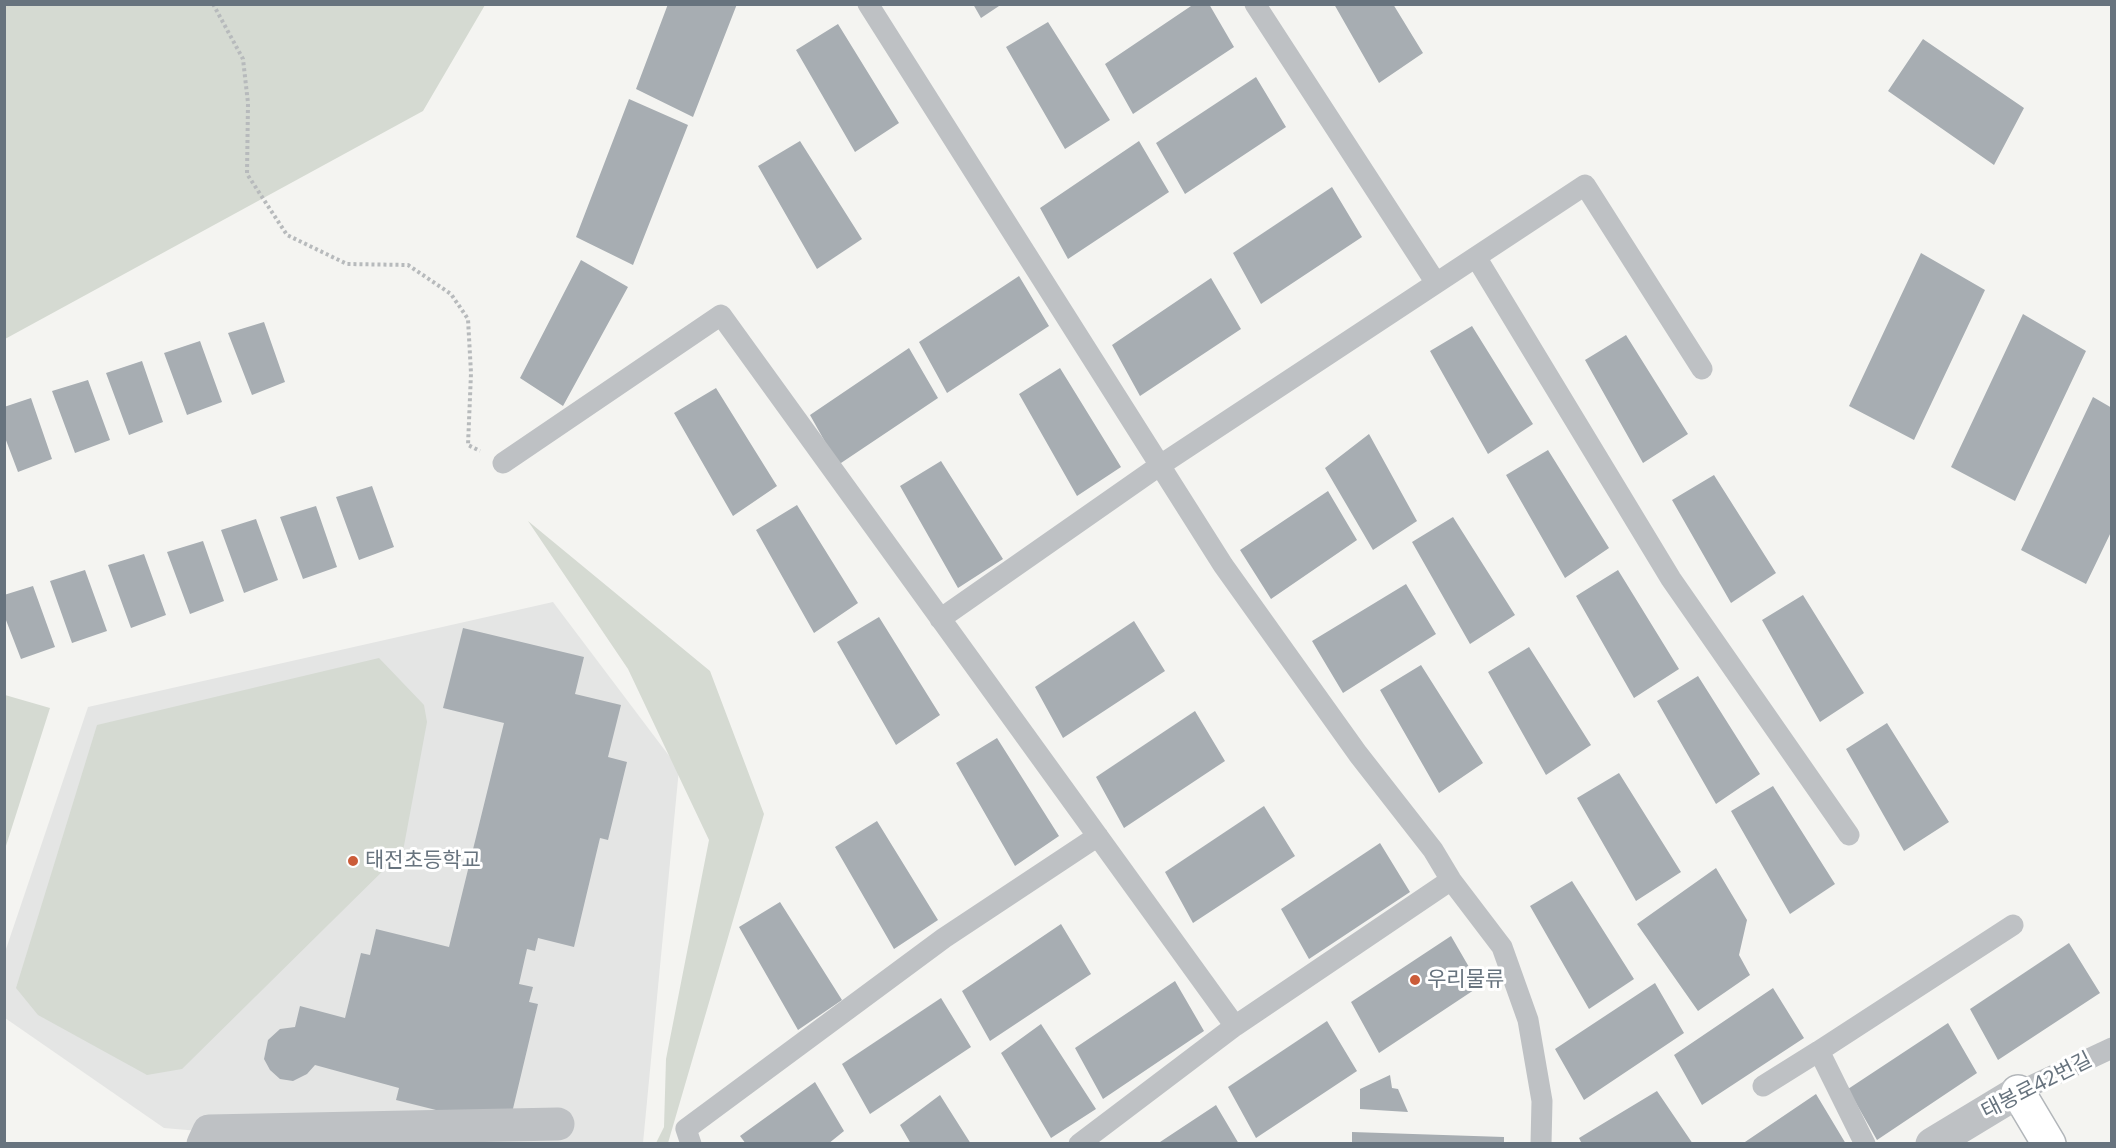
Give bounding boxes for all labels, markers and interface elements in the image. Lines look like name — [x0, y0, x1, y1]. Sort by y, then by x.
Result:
place label: 태전초등학교 — [365, 848, 481, 874]
marker: 태전초등학교 — [346, 854, 360, 868]
place label: 우리물류 — [1427, 967, 1504, 993]
marker: 우리물류 — [1408, 973, 1422, 987]
street label: 태봉로42번길 — [1978, 1047, 2096, 1125]

